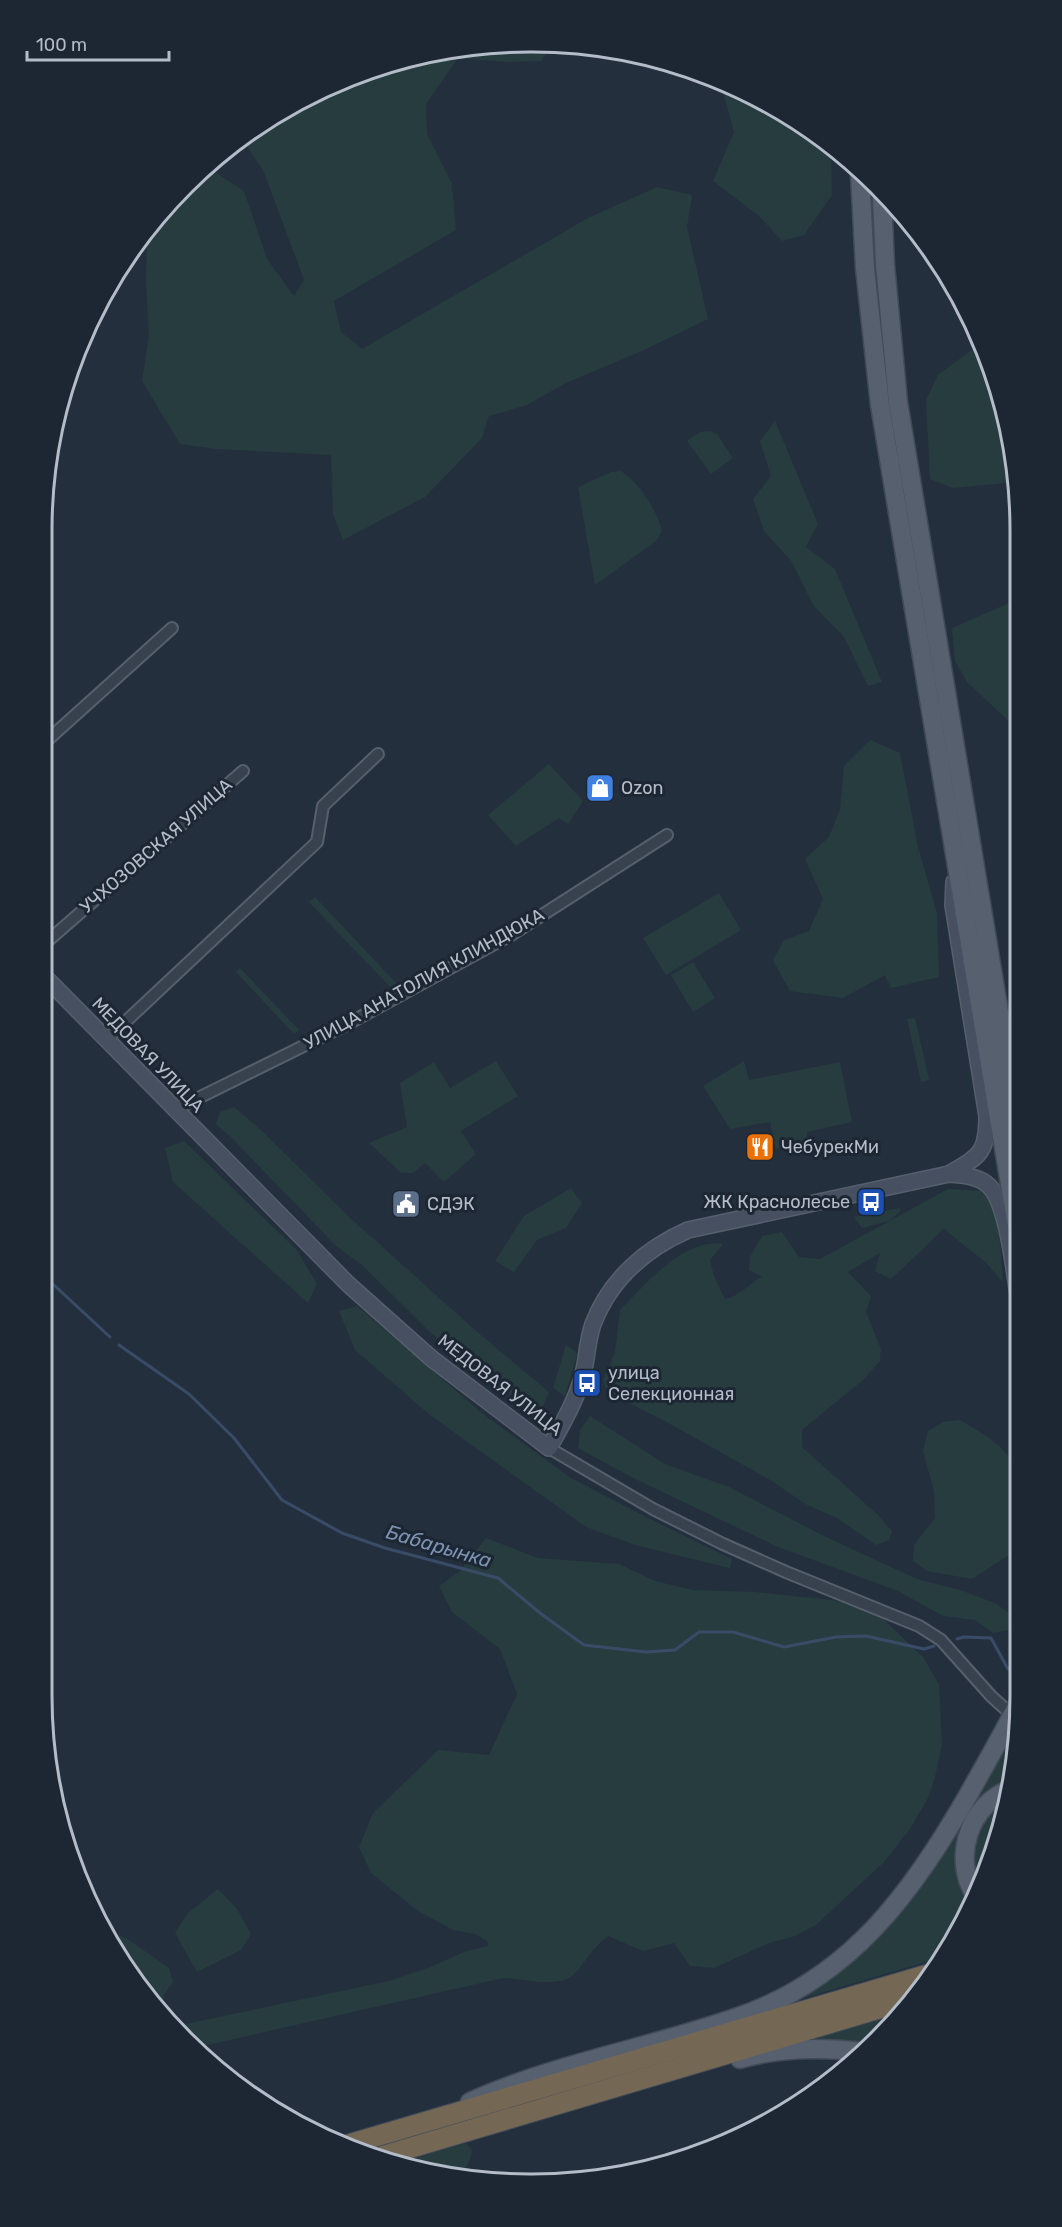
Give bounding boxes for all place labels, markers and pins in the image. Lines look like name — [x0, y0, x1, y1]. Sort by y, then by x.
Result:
shop icon: Ozon — [584, 772, 616, 804]
place label: Ozon — [621, 777, 663, 799]
restaurant icon: ЧебурекМи — [744, 1131, 776, 1163]
place label: ЧебурекМи — [781, 1136, 879, 1158]
bus stop icon: ЖК Краснолесье — [855, 1186, 887, 1218]
public building icon: СДЭК — [390, 1188, 422, 1220]
place label: ЖК Краснолесье — [703, 1191, 850, 1213]
place label: СДЭК — [427, 1193, 475, 1215]
place label: улица Селекционная — [608, 1362, 734, 1405]
bus stop icon: улица Селекционная — [571, 1367, 603, 1399]

